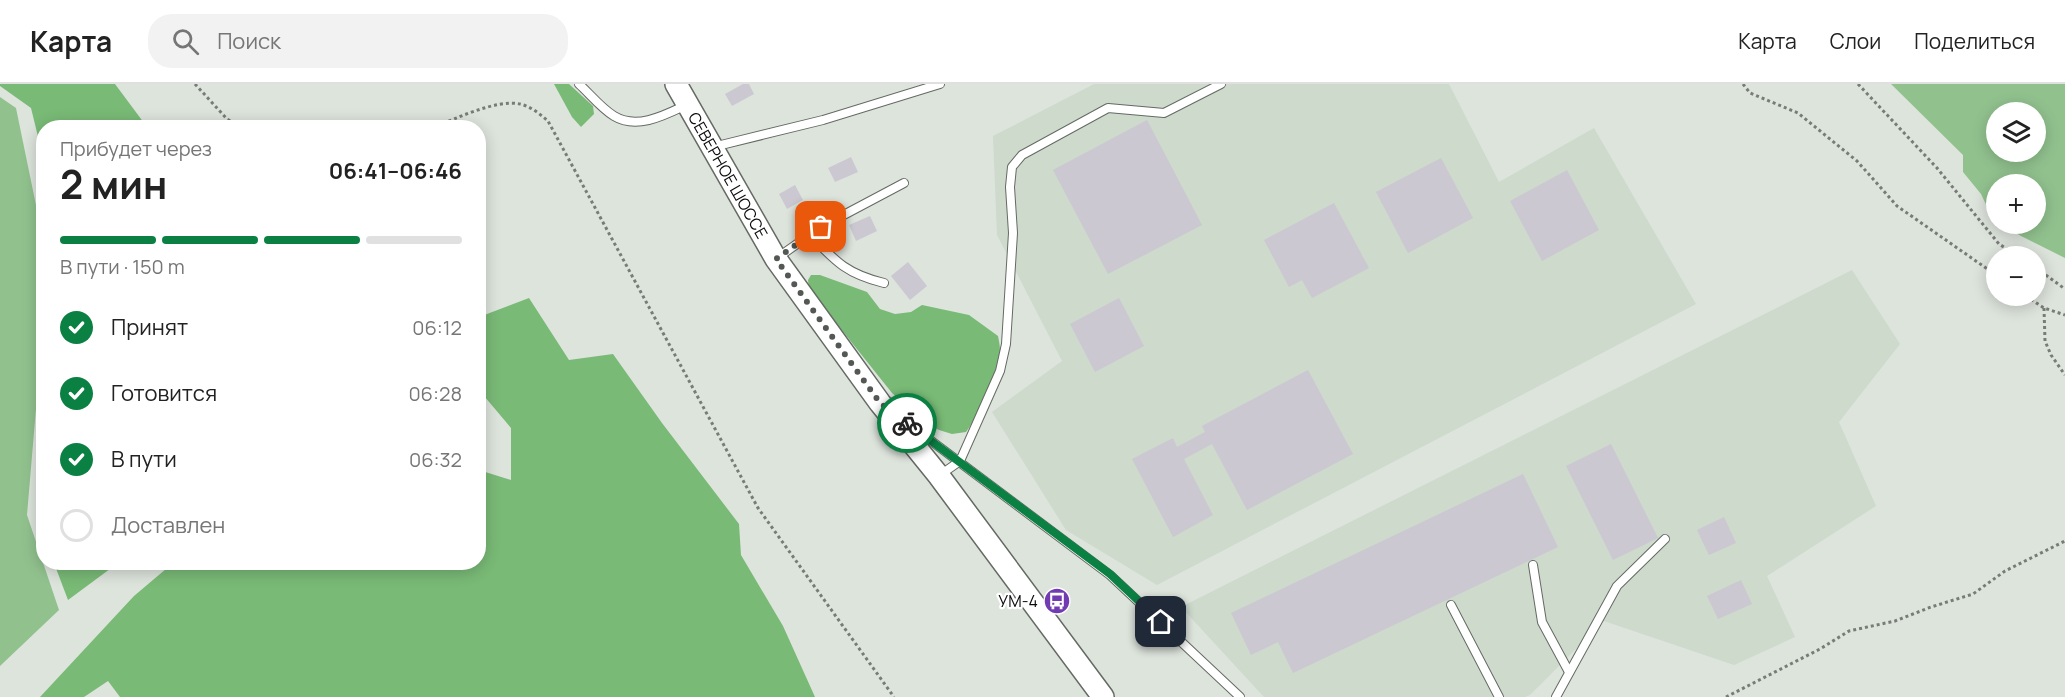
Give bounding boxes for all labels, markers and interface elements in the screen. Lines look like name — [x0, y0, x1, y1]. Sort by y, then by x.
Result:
search box — [148, 14, 568, 68]
text: Карта — [30, 22, 112, 60]
icon: search — [169, 25, 202, 58]
text: Поиск — [217, 26, 281, 56]
text: Карта — [1738, 27, 1797, 55]
text: Слои — [1830, 27, 1881, 55]
text: Поделиться — [1914, 27, 2035, 55]
map controls — [1986, 102, 2046, 306]
button: layers — [1986, 102, 2046, 162]
street label: СЕВЕРНОЕ ШОССЕ — [683, 108, 773, 242]
text: Прибудет через — [60, 135, 212, 162]
text: 06:41–06:46 — [329, 156, 462, 186]
text: 2 мин — [60, 157, 167, 211]
button: + — [1986, 174, 2046, 234]
pin — [795, 201, 846, 252]
icon: bag — [804, 210, 837, 243]
button: − — [1986, 246, 2046, 306]
text: В пути · 150 m — [60, 253, 185, 280]
icon: check — [60, 311, 93, 344]
text: Принят — [111, 312, 188, 342]
text: 06:12 — [412, 314, 462, 341]
icon: check — [60, 377, 93, 410]
text: Готовится — [111, 378, 217, 408]
text: 06:28 — [408, 380, 462, 407]
courier — [877, 393, 937, 453]
icon: bike — [891, 407, 924, 440]
icon: check — [60, 443, 93, 476]
text: В пути — [111, 444, 177, 474]
text: 06:32 — [409, 446, 462, 473]
text: Доставлен — [111, 510, 225, 540]
bus stop icon: УМ-4 — [1042, 586, 1072, 616]
place label: УМ-4 — [998, 590, 1038, 612]
pin — [1135, 596, 1186, 647]
icon: home — [1144, 605, 1177, 638]

